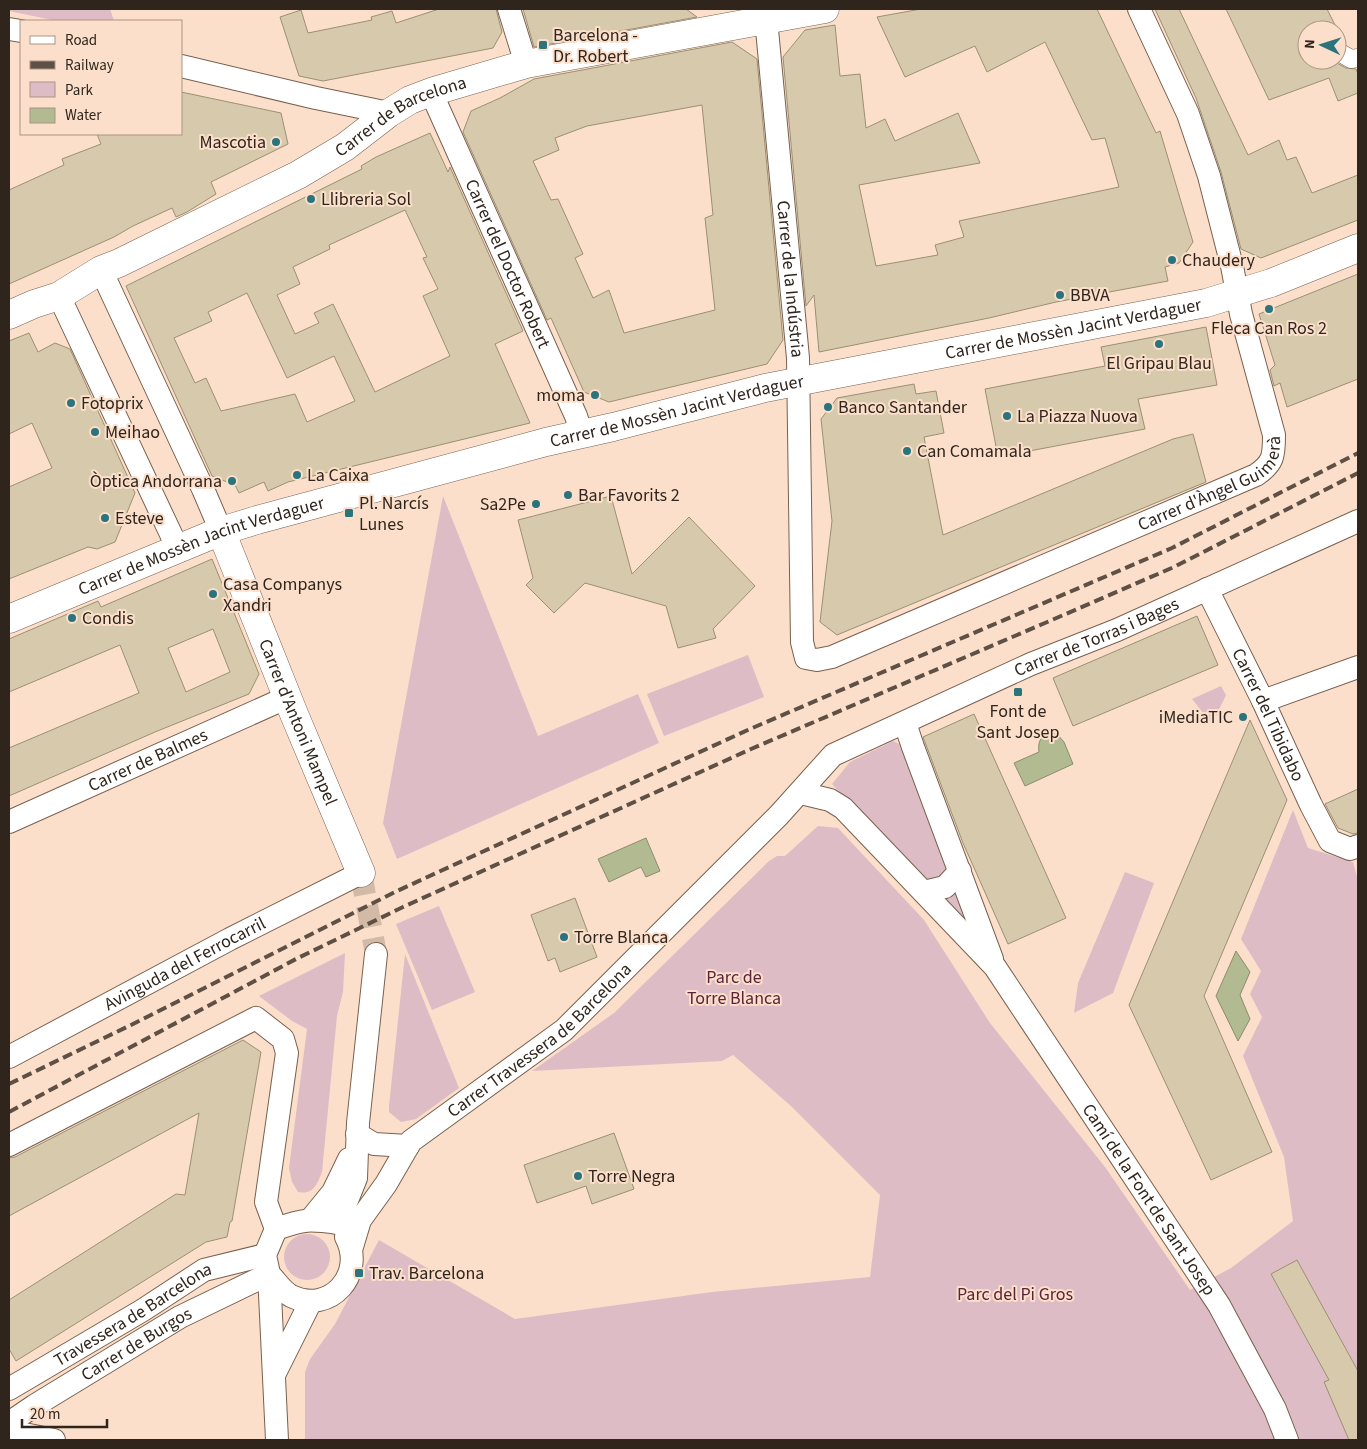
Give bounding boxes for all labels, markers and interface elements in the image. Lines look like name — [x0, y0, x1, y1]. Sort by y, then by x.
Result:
legend — [20, 20, 182, 135]
north arrow — [1297, 20, 1347, 70]
place label: Barcelona - Dr. Robert — [553, 23, 638, 69]
text: Road — [65, 30, 97, 51]
marker: Barcelona - Dr. Robert — [537, 39, 549, 51]
text: N — [1300, 39, 1320, 50]
text: Railway — [65, 55, 114, 76]
street label: Carrer de Barcelona — [330, 70, 469, 163]
text: Park — [65, 80, 94, 101]
text: Water — [65, 105, 102, 126]
place label: Mascotia — [199, 130, 266, 155]
marker: Mascotia — [270, 136, 282, 148]
street label: Carrer del Doctor Robert — [459, 175, 556, 352]
place label: Llibreria Sol — [321, 187, 411, 212]
marker: Llibreria Sol — [305, 193, 317, 205]
street label: Carrer de la Indústria — [770, 199, 810, 359]
place label: Chaudery — [1182, 248, 1256, 273]
marker: Chaudery — [1166, 254, 1178, 266]
place label: BBVA — [1070, 283, 1110, 308]
marker: BBVA — [1054, 289, 1066, 301]
street label: Carrer de Mossèn Jacint Verdaguer — [943, 292, 1204, 366]
marker: Fleca Can Ros 2 — [1263, 303, 1275, 315]
place label: Fleca Can Ros 2 — [1211, 316, 1327, 341]
marker: El Gripau Blau — [1153, 338, 1165, 350]
place label: El Gripau Blau — [1106, 351, 1212, 376]
street label: Carrer de Mossèn Jacint Verdaguer — [548, 369, 807, 454]
place label: moma — [536, 383, 585, 408]
marker: moma — [589, 389, 601, 401]
place label: Fotoprix — [81, 391, 143, 416]
place label: Banco Santander — [838, 395, 968, 420]
marker: Fotoprix — [65, 397, 77, 409]
marker: Banco Santander — [822, 401, 834, 413]
place label: La Piazza Nuova — [1017, 404, 1138, 429]
marker: La Piazza Nuova — [1001, 410, 1013, 422]
place label: Meihao — [105, 420, 160, 445]
marker: Meihao — [89, 426, 101, 438]
street label: Carrer d'Àngel Guimerà — [1134, 436, 1287, 537]
place label: Can Comamala — [917, 439, 1031, 464]
marker: Can Comamala — [901, 445, 913, 457]
place label: La Caixa — [307, 463, 369, 488]
place label: Òptica Andorrana — [90, 469, 222, 494]
marker: La Caixa — [291, 469, 303, 481]
marker: Òptica Andorrana — [226, 475, 238, 487]
place label: Bar Favorits 2 — [578, 483, 680, 508]
marker: Bar Favorits 2 — [562, 489, 574, 501]
street label: Carrer de Mossèn Jacint Verdaguer — [74, 490, 328, 602]
place label: Pl. Narcís Lunes — [359, 491, 429, 537]
place label: Sa2Pe — [480, 492, 526, 517]
marker: Sa2Pe — [530, 498, 542, 510]
place label: Esteve — [115, 506, 164, 531]
marker: Pl. Narcís Lunes — [343, 507, 355, 519]
marker: Esteve — [99, 512, 111, 524]
place label: Casa Companys Xandri — [223, 572, 342, 618]
marker: Casa Companys Xandri — [207, 588, 219, 600]
street label: Carrer de Torras i Bages — [1010, 592, 1183, 683]
place label: Condis — [82, 606, 134, 631]
marker: Condis — [66, 612, 78, 624]
street label: Carrer d'Antoni Mampel — [252, 635, 343, 809]
street label: Carrer del Tibidabo — [1226, 644, 1310, 786]
marker: Font de Sant Josep — [1012, 686, 1024, 698]
place label: Font de Sant Josep — [976, 699, 1060, 745]
place label: iMediaTIC — [1159, 705, 1233, 730]
marker: iMediaTIC — [1237, 711, 1249, 723]
street label: Carrer de Balmes — [84, 723, 212, 798]
street label: Avinguda del Ferrocarril — [100, 911, 270, 1017]
place label: Torre Blanca — [574, 925, 668, 950]
marker: Torre Blanca — [558, 931, 570, 943]
street label: Carrer Travessera de Barcelona — [442, 957, 637, 1124]
park label: Parc de Torre Blanca — [687, 965, 781, 1011]
street label: Camí de la Font de Sant Josep — [1076, 1099, 1221, 1301]
place label: Torre Negra — [588, 1164, 675, 1189]
marker: Torre Negra — [572, 1170, 584, 1182]
street label: Travessera de Barcelona — [49, 1257, 214, 1373]
place label: Trav. Barcelona — [369, 1261, 484, 1286]
marker: Trav. Barcelona — [353, 1267, 365, 1279]
park label: Parc del Pi Gros — [957, 1282, 1073, 1307]
street label: Carrer de Burgos — [76, 1301, 196, 1387]
scale bar — [22, 1396, 108, 1428]
text: 20 m — [30, 1404, 60, 1425]

